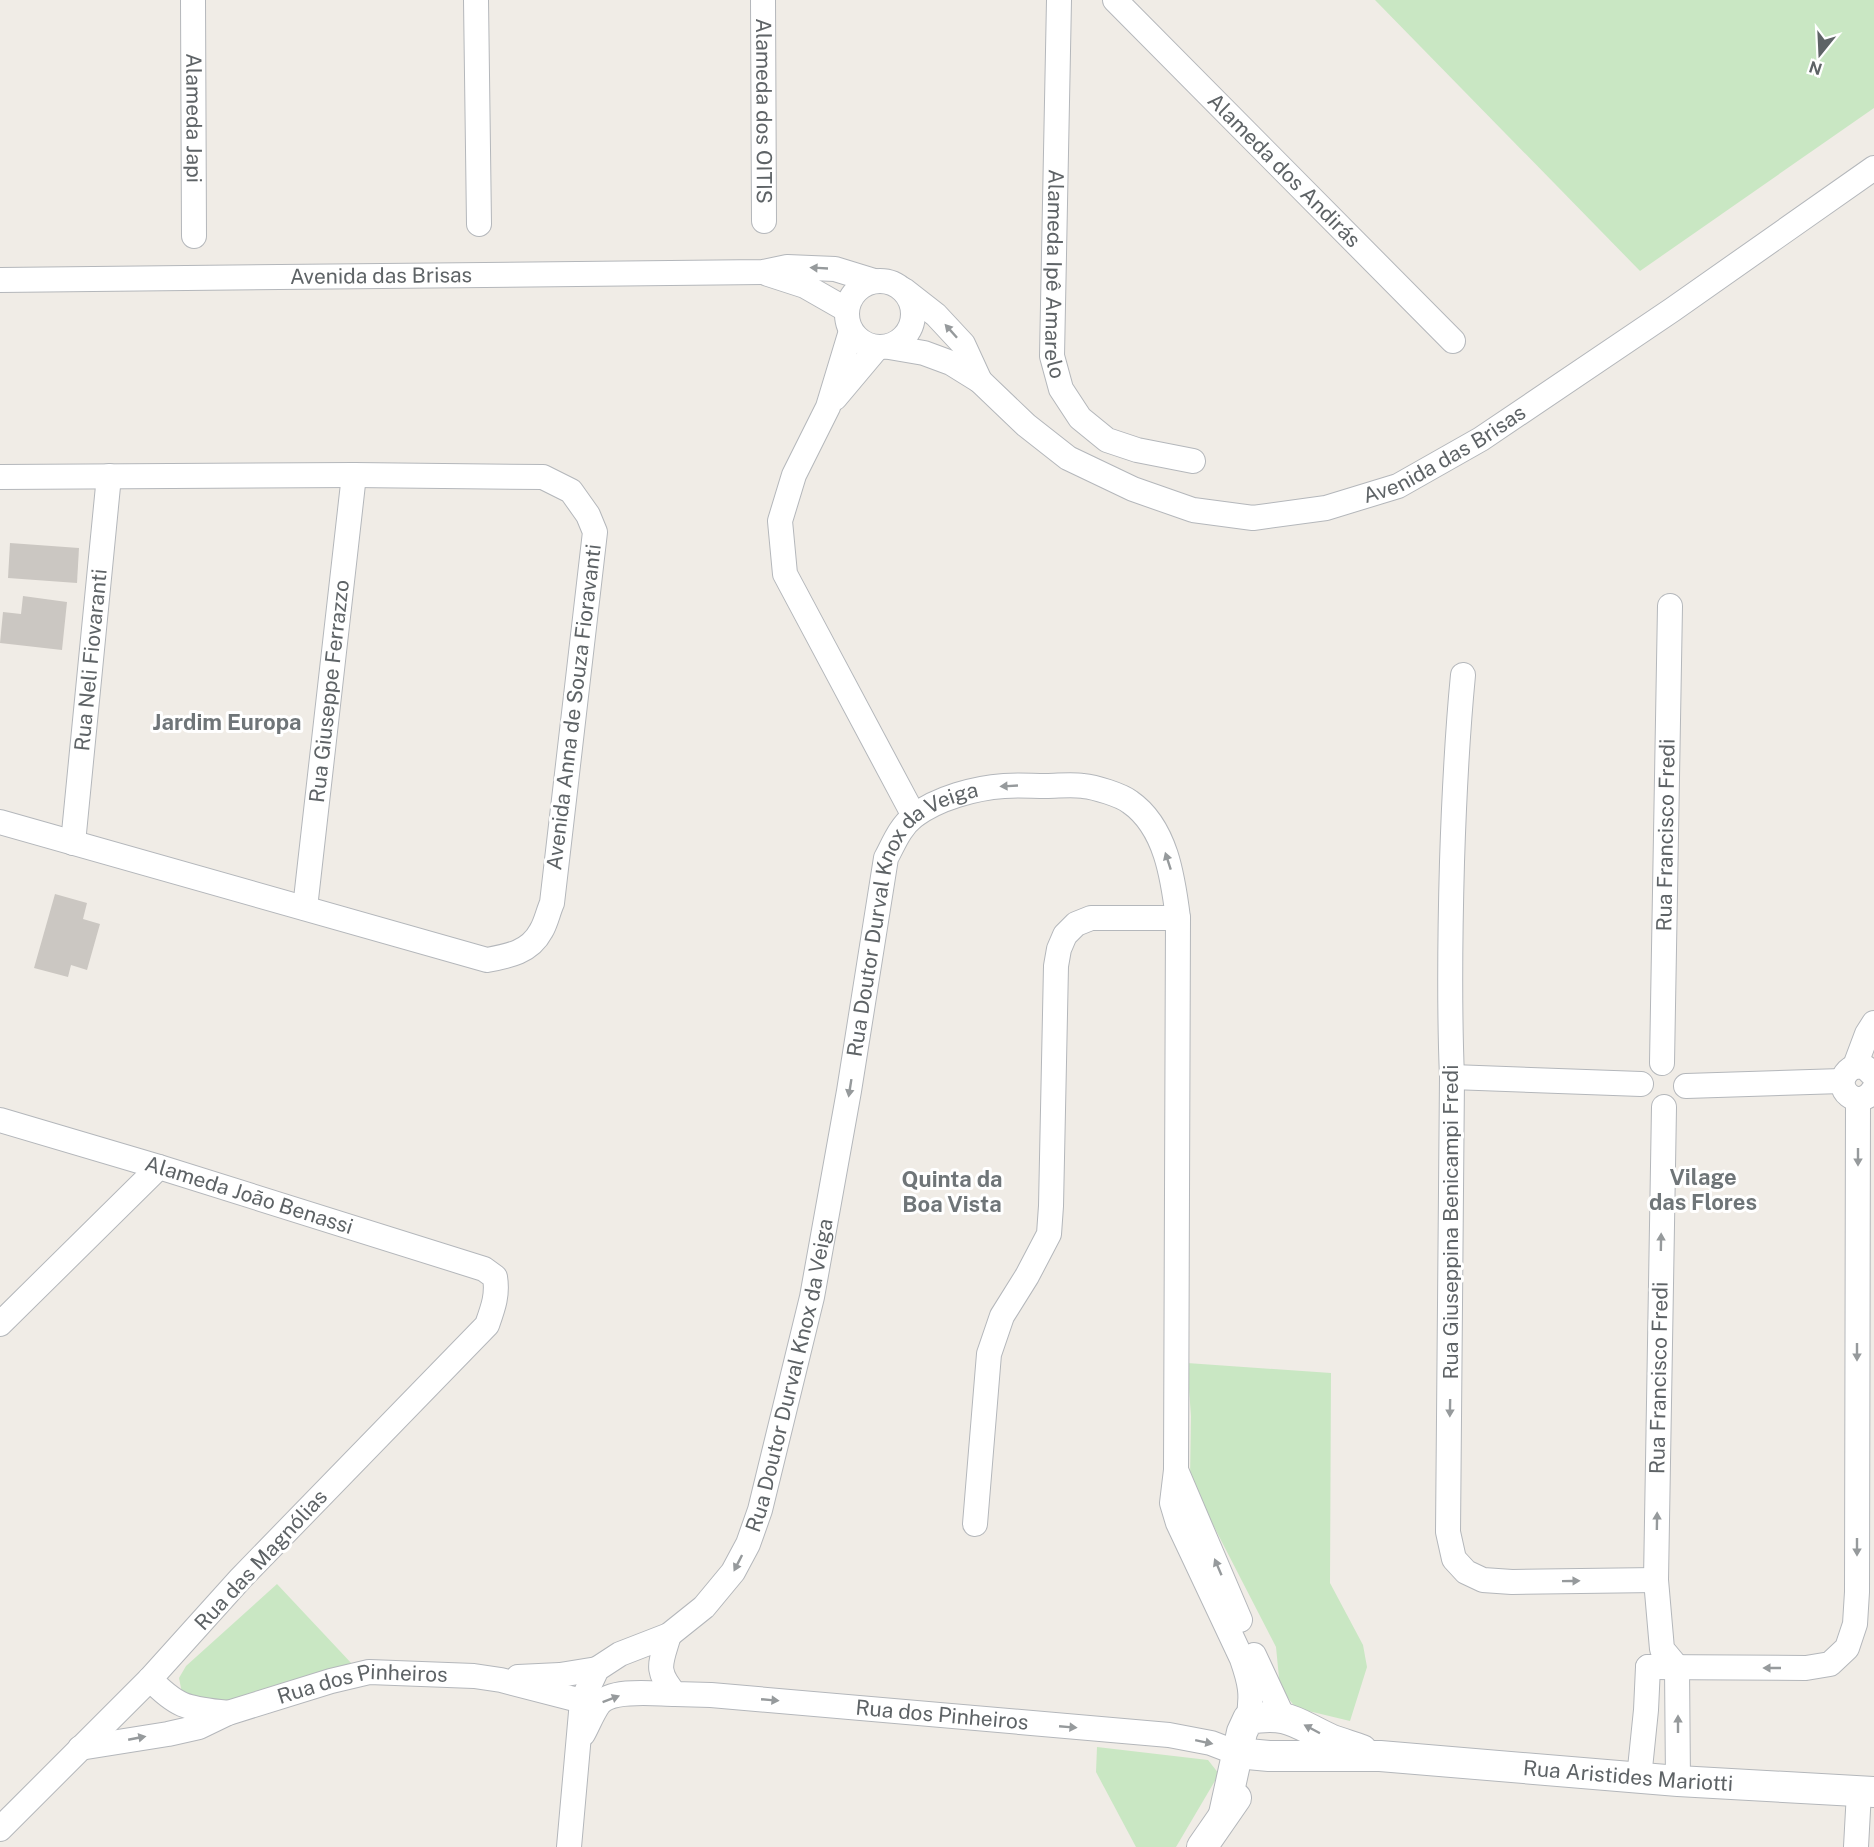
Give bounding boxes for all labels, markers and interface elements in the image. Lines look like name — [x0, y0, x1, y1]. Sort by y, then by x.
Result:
street label: Alameda dos OITIS — [751, 18, 777, 204]
north arrow — [1790, 24, 1850, 84]
street label: Alameda Japi — [181, 53, 207, 183]
text: N — [1807, 57, 1824, 79]
street label: Alameda dos Andirás — [1203, 88, 1366, 252]
street label: Alameda Ipê Amarelo — [1040, 169, 1071, 381]
street label: Avenida das Brisas — [290, 262, 472, 289]
one-way arrow — [810, 264, 829, 273]
one-way arrow — [945, 324, 958, 339]
street label: Avenida das Brisas — [1360, 400, 1530, 508]
street label: Avenida Anna de Souza Fioravanti — [541, 543, 606, 871]
street label: Rua Neli Fiovaranti — [69, 568, 112, 752]
street label: Rua Giuseppe Ferrazzo — [304, 579, 354, 804]
district label: Jardim Europa — [153, 709, 301, 735]
street label: Rua Francisco Fredi — [1651, 738, 1680, 932]
street label: Rua Doutor Durval Knox da Veiga — [842, 777, 980, 1059]
one-way arrow — [999, 782, 1018, 791]
one-way arrow — [1162, 852, 1172, 870]
street label: Rua Giuseppina Benicampi Fredi — [1438, 1065, 1463, 1379]
one-way arrow — [845, 1079, 854, 1098]
one-way arrow — [1853, 1148, 1863, 1167]
street label: Alameda João Benassi — [142, 1151, 356, 1239]
district label: Vilage das Flores — [1649, 1164, 1757, 1215]
district label: Quinta da Boa Vista — [901, 1166, 1003, 1217]
street label: Rua Doutor Durval Knox da Veiga — [740, 1217, 838, 1535]
one-way arrow — [1657, 1233, 1666, 1252]
street label: Rua Francisco Fredi — [1644, 1282, 1673, 1474]
one-way arrow — [1852, 1343, 1862, 1362]
one-way arrow — [1445, 1399, 1454, 1418]
street label: Rua das Magnólias — [189, 1484, 332, 1635]
one-way arrow — [1652, 1512, 1662, 1531]
one-way arrow — [1852, 1538, 1862, 1557]
one-way arrow — [733, 1554, 743, 1571]
one-way arrow — [1213, 1558, 1223, 1576]
one-way arrow — [1561, 1576, 1580, 1586]
street label: Rua dos Pinheiros — [274, 1659, 448, 1709]
one-way arrow — [1763, 1663, 1782, 1673]
one-way arrow — [602, 1694, 620, 1704]
street label: Rua dos Pinheiros — [855, 1695, 1030, 1735]
one-way arrow — [760, 1696, 779, 1705]
one-way arrow — [1673, 1714, 1683, 1733]
one-way arrow — [1059, 1722, 1078, 1732]
one-way arrow — [1303, 1724, 1320, 1734]
one-way arrow — [128, 1733, 147, 1742]
one-way arrow — [1194, 1738, 1213, 1747]
street label: Rua Aristides Mariotti — [1522, 1755, 1734, 1796]

